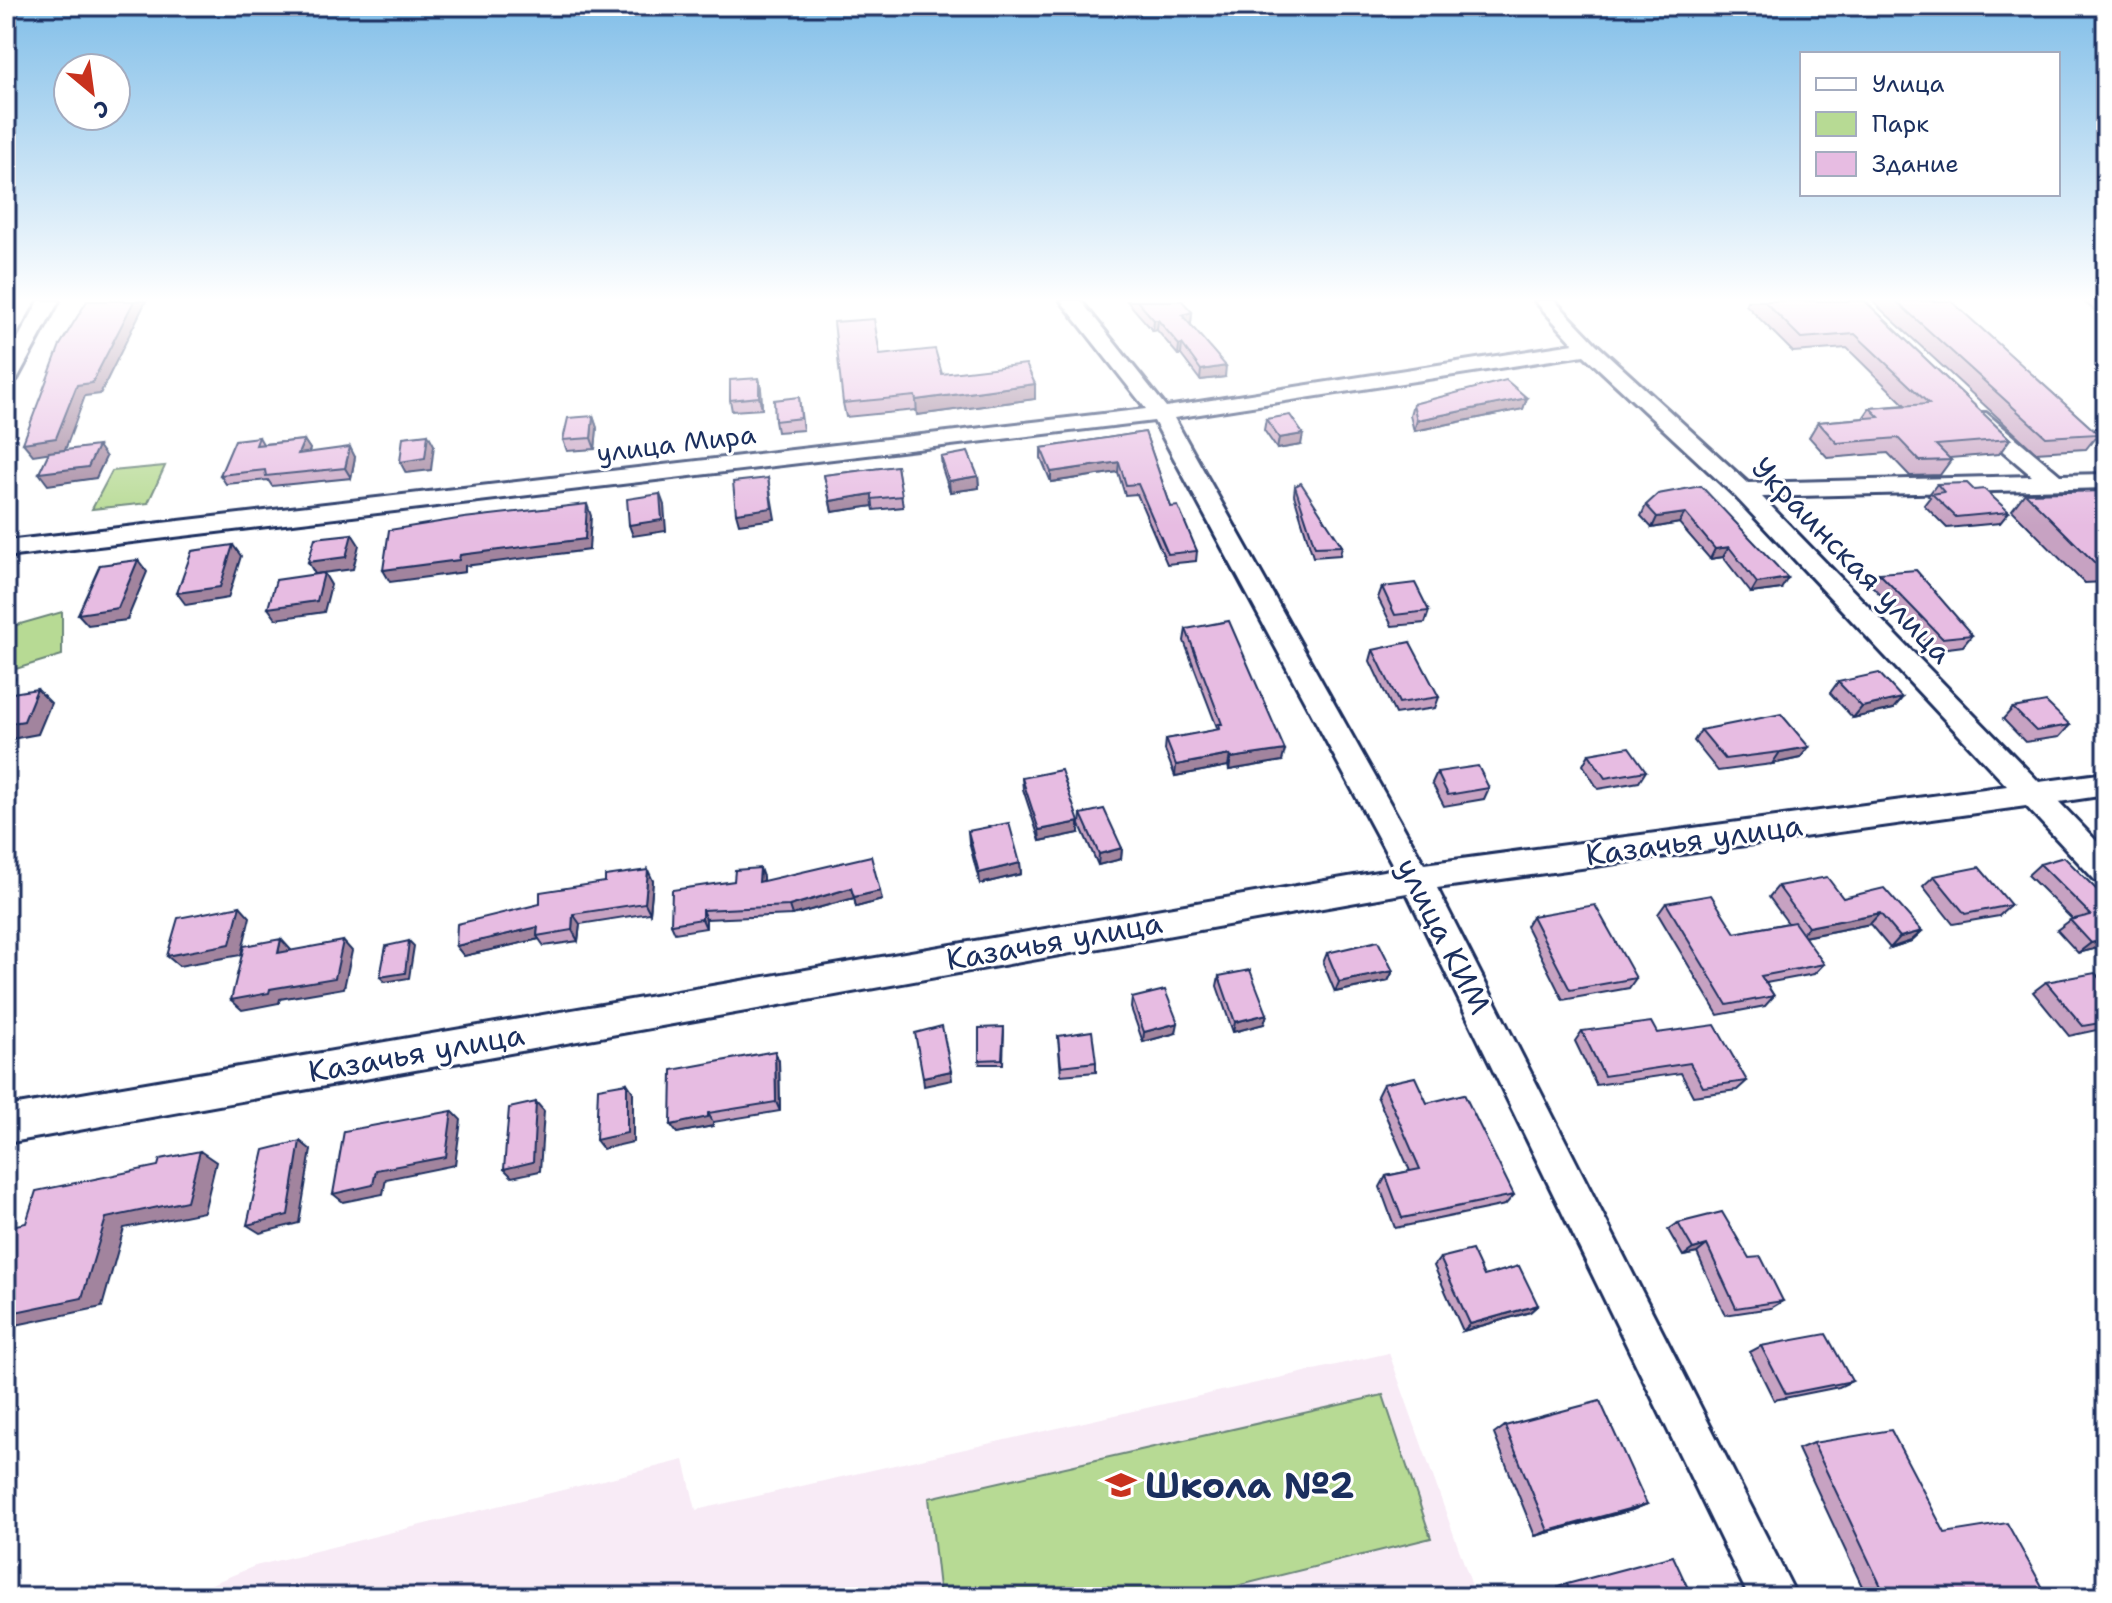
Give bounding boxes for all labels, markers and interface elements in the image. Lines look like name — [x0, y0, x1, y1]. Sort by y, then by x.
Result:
north arrow — [52, 52, 132, 132]
legend — [1800, 52, 2060, 196]
text: Улица — [1872, 68, 1945, 100]
text: С — [89, 93, 114, 125]
text: Парк — [1872, 108, 1929, 140]
text: Здание — [1872, 148, 1959, 180]
street label: улица Мира — [594, 416, 758, 470]
street label: Украинская улица — [1743, 448, 1962, 673]
street label: Казачья улица — [1583, 804, 1805, 876]
street label: улица КИМ — [1387, 851, 1501, 1021]
street label: Казачья улица — [943, 902, 1166, 980]
street label: Казачья улица — [305, 1014, 528, 1092]
place label: Школа №2 — [1145, 1461, 1355, 1510]
school or university icon: Школа №2 — [1104, 1468, 1138, 1502]

